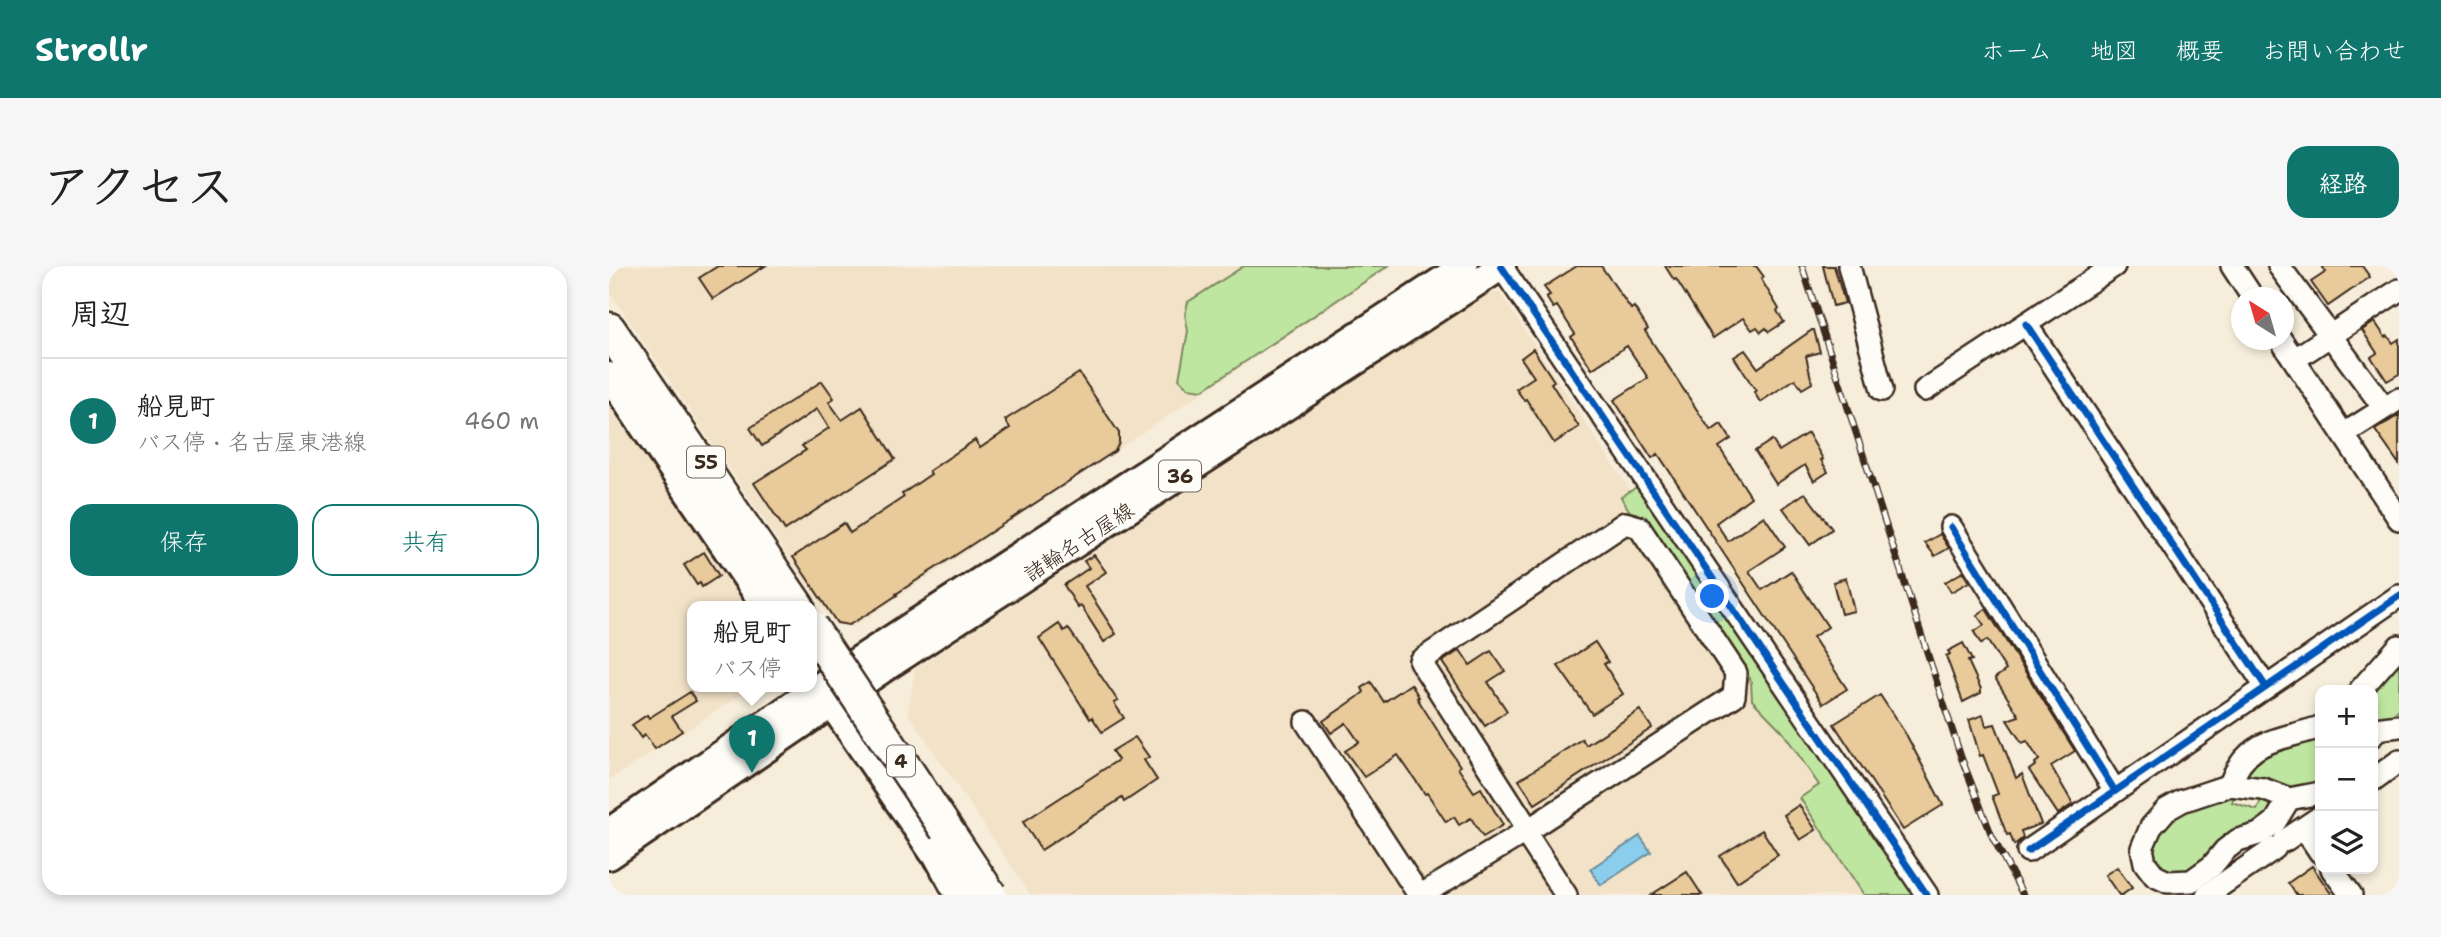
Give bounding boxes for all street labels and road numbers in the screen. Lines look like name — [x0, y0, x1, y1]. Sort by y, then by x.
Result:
road number: 55 — [687, 446, 725, 478]
road number: 36 — [1159, 460, 1201, 492]
street label: 諸輪名古屋線 — [1019, 496, 1139, 588]
road number: 4 — [887, 746, 915, 776]

